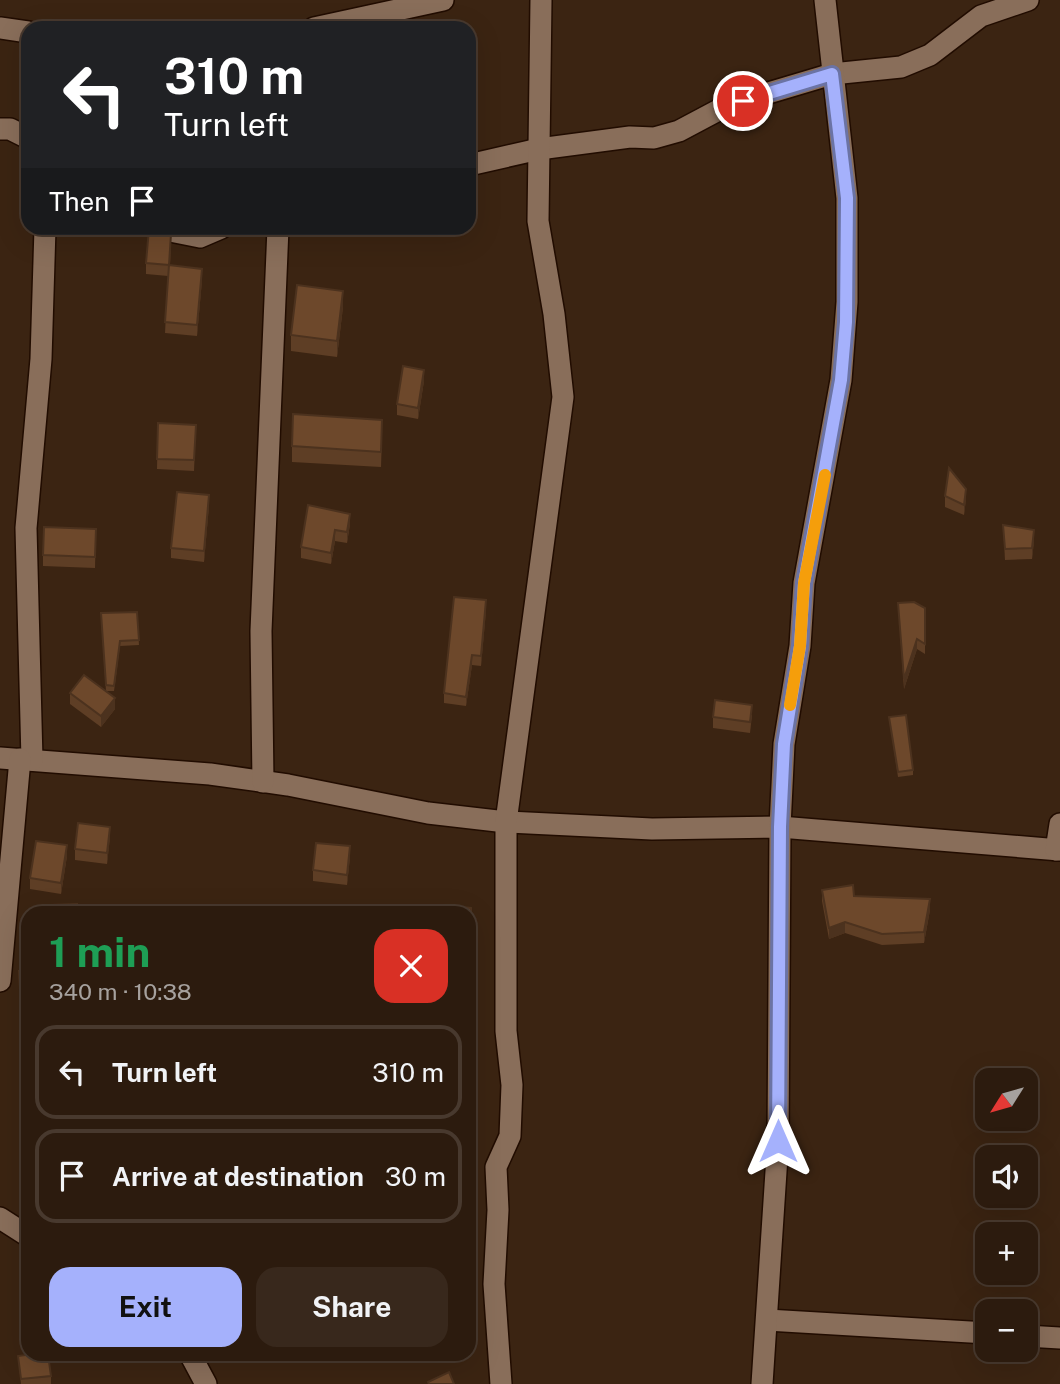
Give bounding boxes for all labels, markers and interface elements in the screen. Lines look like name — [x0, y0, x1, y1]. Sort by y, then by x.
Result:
text: 310 m — [164, 47, 304, 105]
icon: left — [49, 49, 140, 140]
pin — [713, 71, 773, 131]
icon: arrive — [724, 82, 762, 120]
text: Turn left — [164, 106, 289, 143]
icon: arrive — [123, 182, 161, 220]
text: Then — [49, 186, 109, 217]
text: 1 min — [49, 927, 150, 976]
button: close — [374, 929, 448, 1003]
text: 340 m · 10:38 — [49, 978, 192, 1005]
icon: left — [53, 1053, 91, 1091]
text: Turn left — [112, 1057, 217, 1088]
text: 310 m — [372, 1057, 444, 1088]
north arrow — [975, 1068, 1038, 1130]
map controls — [975, 1068, 1038, 1362]
position arrow — [741, 1104, 815, 1178]
button: sound — [975, 1145, 1038, 1208]
icon: arrive — [53, 1157, 91, 1195]
text: Arrive at destination — [112, 1161, 364, 1192]
text: 30 m — [385, 1161, 446, 1192]
button: + — [975, 1222, 1038, 1285]
button: Exit — [49, 1267, 242, 1347]
button: Share — [256, 1267, 448, 1347]
button: − — [975, 1299, 1038, 1362]

